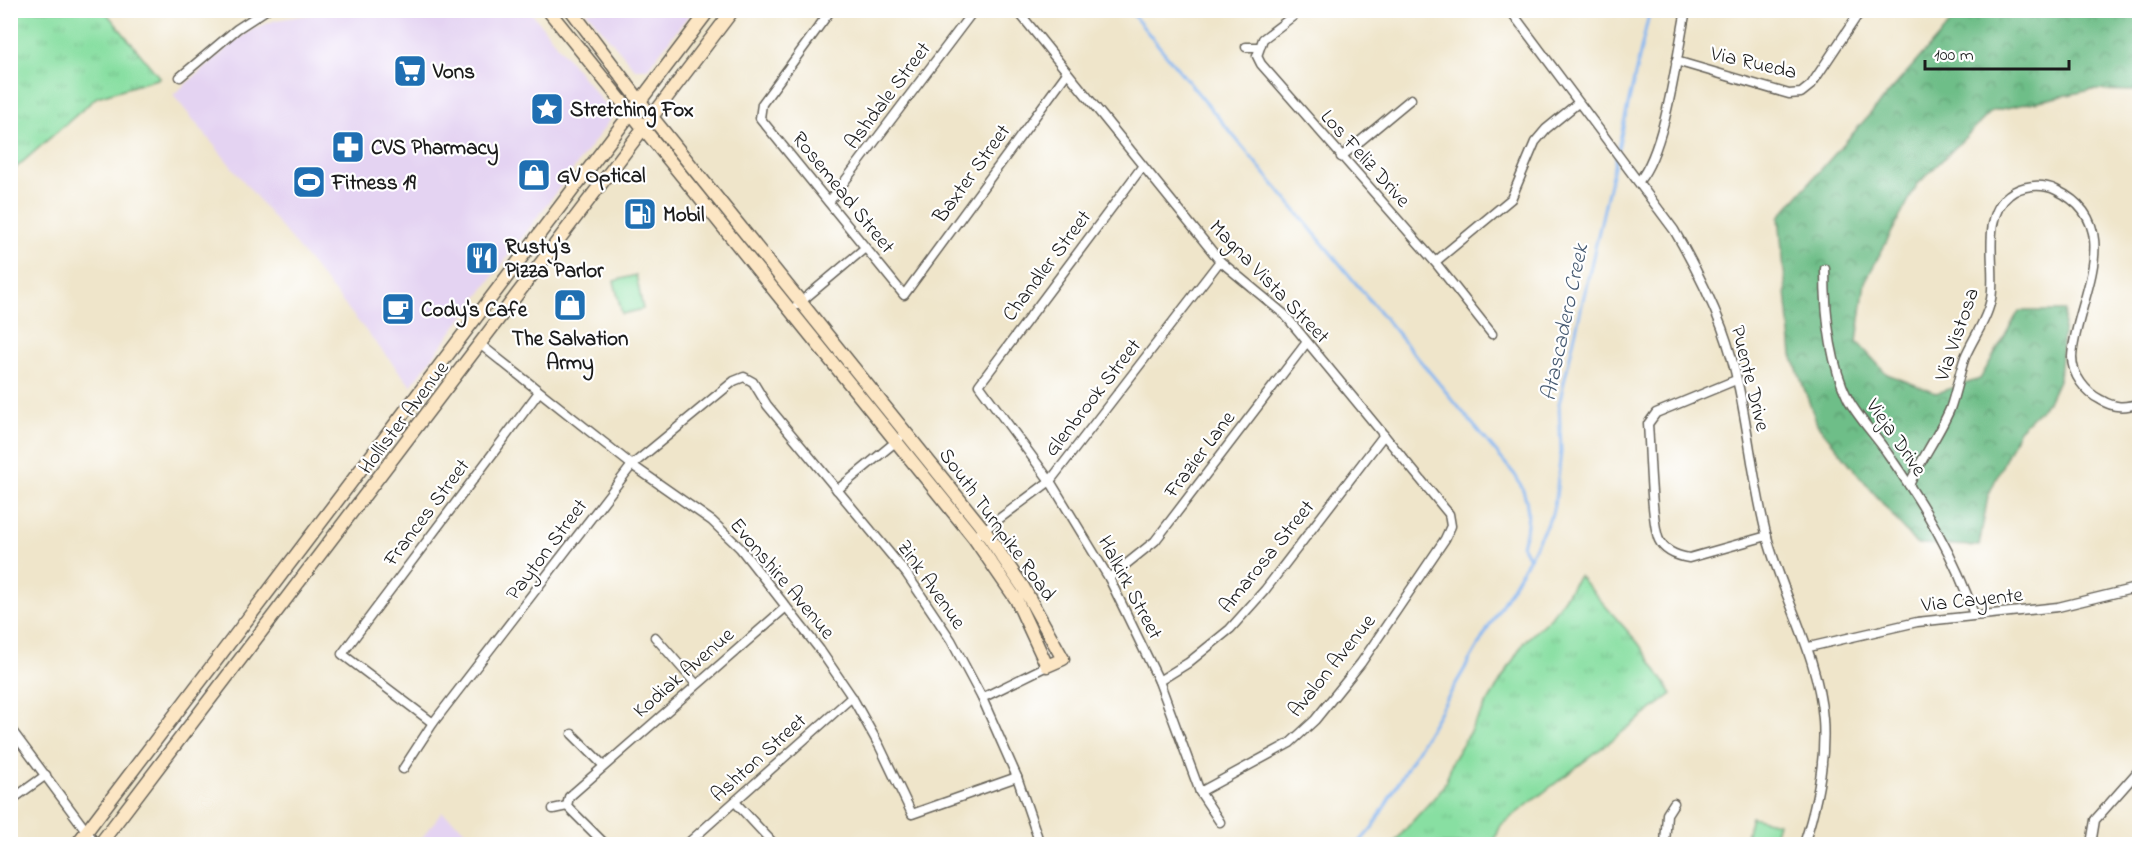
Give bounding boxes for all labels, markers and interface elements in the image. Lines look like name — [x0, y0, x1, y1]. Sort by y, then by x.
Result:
scale bar — [1925, 33, 2069, 71]
street label: Ashdale Street — [838, 36, 939, 156]
street label: Via Rueda — [1707, 39, 1800, 88]
text: 100 m — [1934, 43, 1974, 69]
supermarket icon: Vons — [392, 53, 428, 89]
place label: Vons — [432, 58, 475, 88]
place icon: Stretching Fox — [529, 91, 565, 127]
place label: Stretching Fox — [570, 96, 694, 128]
street label: Los Feliz Drive — [1312, 104, 1417, 215]
street label: Baxter Street — [926, 118, 1019, 231]
street label: Rosemead Street — [784, 126, 901, 261]
pharmacy icon: CVS Pharmacy — [330, 129, 366, 165]
place label: CVS Pharmacy — [371, 134, 499, 166]
shop icon: GV Optical — [516, 157, 552, 193]
place label: GV Optical — [557, 162, 646, 192]
sports icon: Fitness 19 — [291, 164, 327, 200]
place label: Fitness 19 — [331, 169, 417, 199]
fuel station icon: Mobil — [622, 196, 658, 232]
place label: Mobil — [663, 201, 705, 231]
street label: Chandler Street — [996, 204, 1099, 328]
street label: Magna Vista Street — [1200, 214, 1336, 353]
place label: Rusty's Pizza Parlor — [505, 233, 604, 287]
restaurant icon: Rusty's Pizza Parlor — [464, 240, 500, 276]
water label: Atascadero Creek — [1534, 240, 1598, 404]
street label: Via Vistosa — [1928, 284, 1988, 386]
shop icon: The Salvation Army — [552, 287, 588, 323]
cafe icon: Cody's Cafe — [380, 291, 416, 327]
place label: Cody's Cafe — [421, 296, 528, 328]
street label: Puente Drive — [1721, 322, 1777, 435]
place label: The Salvation Army — [512, 325, 628, 381]
street label: Glenbrook Street — [1038, 333, 1149, 464]
street label: Hollister Avenue — [352, 355, 458, 481]
street label: Vieja Drive — [1857, 392, 1933, 484]
street label: Frazier Lane — [1157, 405, 1244, 506]
street label: South Turnpike Road — [930, 442, 1062, 608]
street label: Frances Street — [377, 453, 478, 574]
street label: Payton Street — [499, 493, 597, 609]
street label: Amarosa Street — [1212, 494, 1323, 620]
street label: Evonshire Avenue — [722, 512, 842, 647]
street label: Halkirk Street — [1089, 531, 1169, 645]
street label: Zink Avenue — [888, 534, 973, 637]
street label: Via Cayente — [1919, 581, 2025, 623]
street label: Avalon Avenue — [1281, 608, 1384, 724]
street label: Kodiak Avenue — [627, 621, 742, 726]
street label: Ashton Street — [705, 707, 814, 810]

